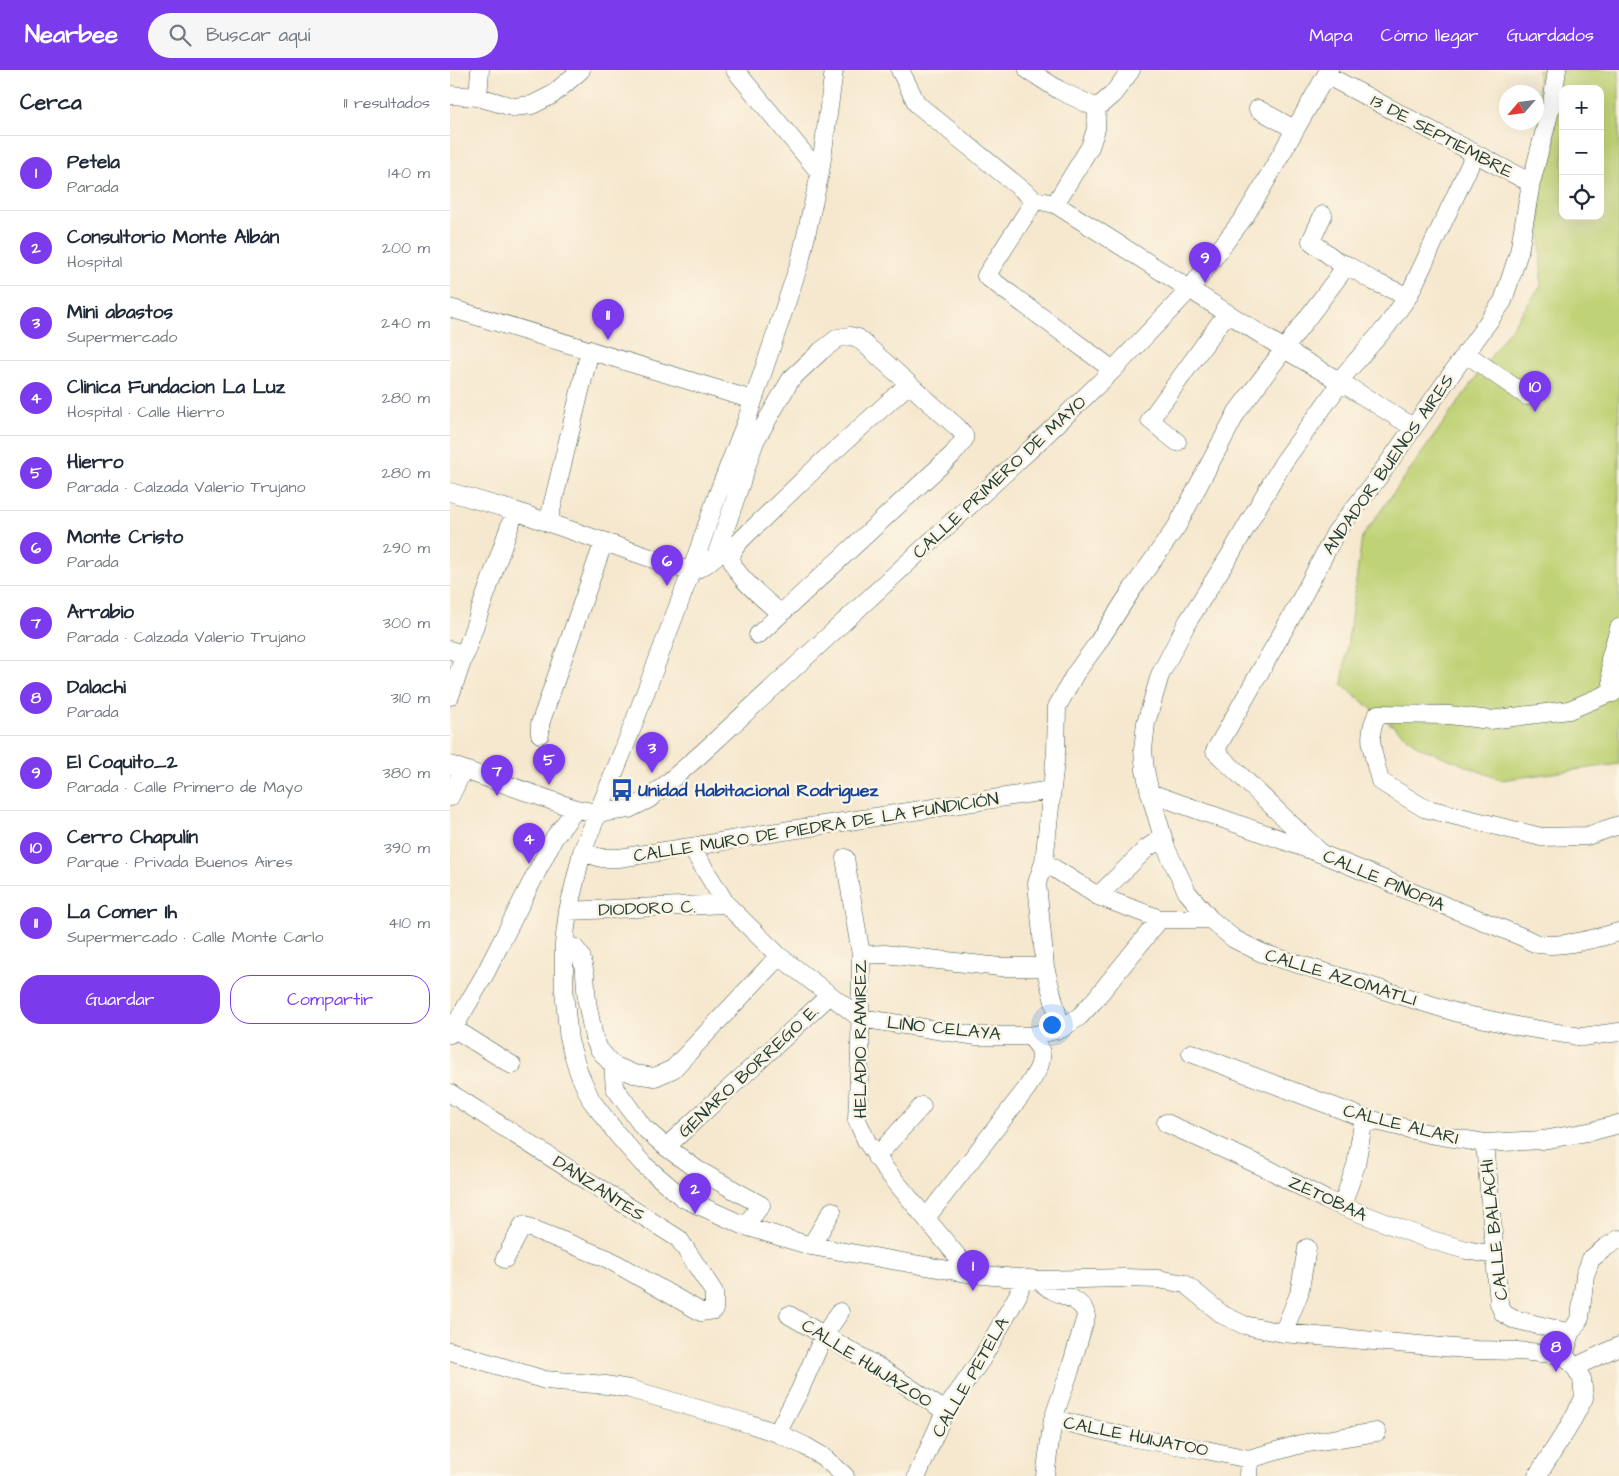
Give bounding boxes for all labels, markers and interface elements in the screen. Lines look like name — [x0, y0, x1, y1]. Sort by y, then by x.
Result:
search box — [148, 13, 498, 58]
text: Nearbee — [25, 18, 118, 52]
icon: search — [166, 21, 194, 49]
text: Buscar aquí — [206, 22, 310, 49]
text: Mapa — [1309, 23, 1353, 48]
text: Cómo llegar — [1381, 23, 1479, 48]
text: Guardados — [1507, 23, 1594, 48]
north arrow — [1499, 85, 1544, 130]
map controls — [1559, 85, 1604, 220]
button: + — [1559, 85, 1604, 130]
text: Cerca — [20, 88, 82, 117]
street label: 13 DE SEPTIEMBRE — [1366, 88, 1518, 185]
text: 11 resultados — [344, 92, 430, 114]
button: − — [1559, 130, 1604, 175]
text: Petela — [67, 149, 120, 176]
text: 1 — [35, 162, 37, 184]
text: 140 m — [388, 162, 430, 184]
button: locate — [1559, 175, 1604, 220]
text: Parada — [67, 176, 119, 198]
text: Consultorio Monte Albán — [67, 224, 279, 251]
text: 2 — [31, 237, 41, 259]
text: 200 m — [382, 237, 430, 259]
pin: 9 — [1189, 242, 1221, 283]
text: Hospital — [67, 251, 122, 273]
text: Mini abastos — [67, 299, 173, 326]
pin: 11 — [592, 299, 624, 340]
text: 3 — [32, 312, 40, 334]
text: 240 m — [381, 312, 430, 334]
text: Supermercado — [67, 326, 177, 348]
street label: ANDADOR BUENOS AIRES — [1317, 369, 1460, 559]
pin: 10 — [1519, 371, 1551, 412]
text: Clinica Fundacion La Luz — [67, 374, 285, 401]
text: 4 — [31, 387, 41, 409]
text: 280 m — [382, 387, 430, 409]
street label: CALLE PRIMERO DE MAYO — [907, 390, 1092, 565]
text: Hospital · Calle Hierro — [67, 401, 224, 423]
text: Hierro — [67, 449, 123, 476]
text: 5 — [30, 462, 42, 484]
text: 280 m — [382, 462, 430, 484]
text: Parada · Calzada Valerio Trujano — [67, 476, 305, 498]
text: Monte Cristo — [67, 524, 183, 551]
text: 6 — [31, 537, 41, 559]
text: 290 m — [383, 537, 430, 559]
pin: 6 — [651, 545, 683, 586]
text: Parada — [67, 551, 119, 573]
text: Arrabio — [67, 599, 134, 626]
text: 7 — [31, 612, 41, 634]
text: 300 m — [383, 612, 430, 634]
text: Parada · Calzada Valerio Trujano — [67, 626, 305, 648]
text: Dalachi — [67, 674, 126, 701]
text: 8 — [31, 687, 41, 709]
text: 310 m — [391, 687, 430, 709]
text: Parada — [67, 701, 119, 723]
pin: 3 — [636, 732, 668, 773]
pin: 5 — [533, 744, 565, 785]
text: El Coquito_2 — [67, 749, 178, 776]
pin: 7 — [481, 755, 513, 796]
text: 9 — [31, 762, 41, 784]
text: 380 m — [383, 762, 430, 784]
text: Parada · Calle Primero de Mayo — [67, 776, 303, 798]
bus stop icon: Unidad Habitacional Rodriguez — [609, 777, 635, 803]
place label: Unidad Habitacional Rodriguez — [638, 778, 879, 804]
street label: CALLE MURO DE PIEDRA DE LA FUNDICIÓN — [632, 786, 1001, 869]
pin: 4 — [513, 823, 545, 864]
text: Cerro Chapulín — [67, 824, 198, 851]
text: 10 — [30, 837, 42, 859]
text: 390 m — [384, 837, 430, 859]
street label: CALLE PINOPIA — [1319, 843, 1449, 918]
text: Parque · Privada Buenos Aires — [67, 851, 293, 873]
street label: DIODORO C. — [598, 894, 696, 923]
text: La Comer Ih — [67, 899, 177, 926]
text: 11 — [34, 912, 38, 934]
text: 410 m — [388, 912, 430, 934]
text: Supermercado · Calle Monte Carlo — [67, 926, 323, 948]
street label: CALLE AZOMATLI — [1262, 942, 1420, 1012]
street label: HELADIO RAMIREZ — [848, 960, 873, 1118]
button: Guardar — [20, 975, 220, 1024]
button: Compartir — [230, 975, 430, 1024]
street label: GENARO BORREGO E. — [672, 999, 824, 1143]
street label: LINO CELAYA — [886, 1010, 1003, 1047]
your location — [1039, 1012, 1065, 1038]
street label: CALLE ALARI — [1341, 1098, 1461, 1151]
street label: DANZANTES — [548, 1149, 650, 1227]
street label: CALLE BALACHI — [1475, 1158, 1514, 1302]
street label: ZETOBAA — [1284, 1169, 1372, 1228]
pin: 2 — [679, 1173, 711, 1214]
pin: 1 — [957, 1250, 989, 1291]
street label: CALLE PETELA — [926, 1312, 1015, 1442]
street label: CALLE HUIJAZOO — [796, 1313, 937, 1414]
pin: 8 — [1540, 1331, 1572, 1372]
street label: CALLE HUIJATOO — [1061, 1410, 1211, 1463]

